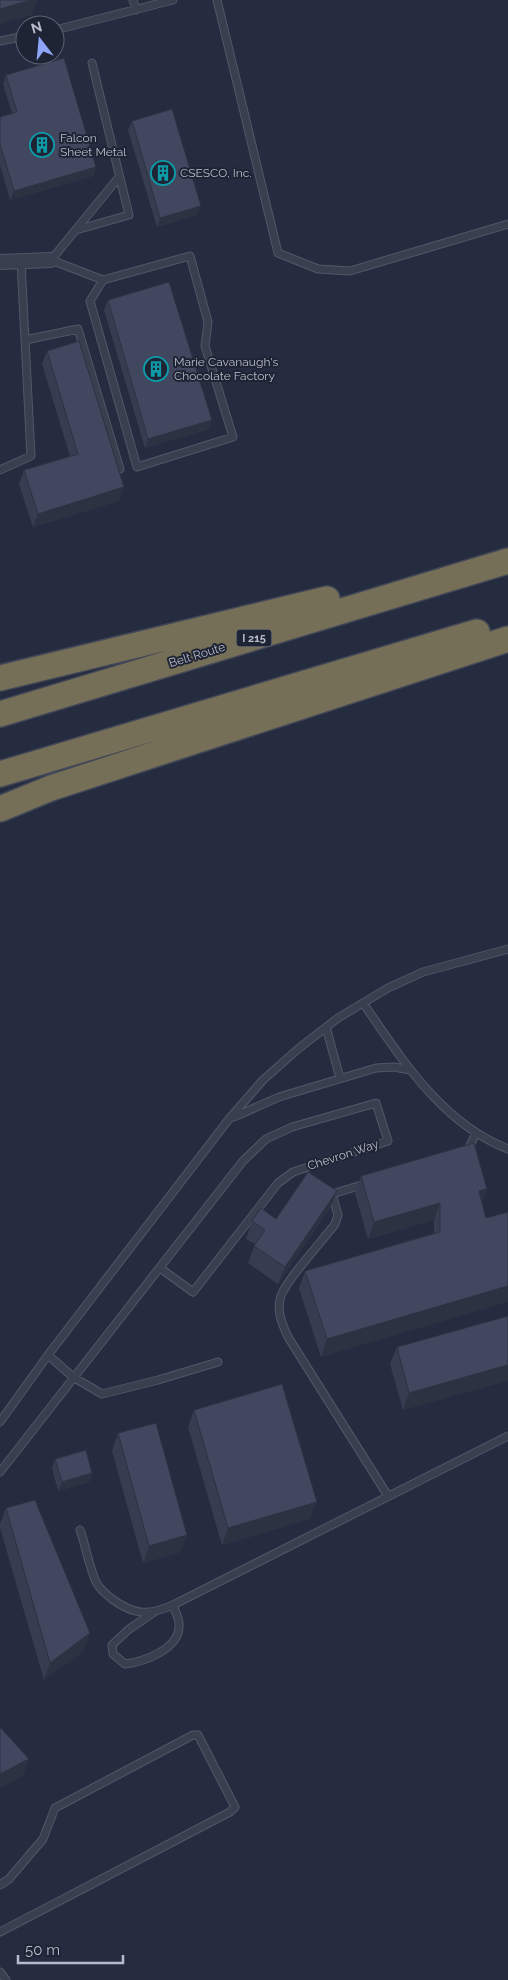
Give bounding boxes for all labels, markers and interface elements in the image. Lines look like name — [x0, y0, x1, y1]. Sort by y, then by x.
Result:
north arrow — [15, 15, 65, 65]
text: N — [29, 18, 44, 37]
place label: Falcon Sheet Metal — [60, 131, 127, 159]
building icon: Falcon Sheet Metal — [29, 132, 55, 158]
building icon: CSESCO, Inc. — [150, 160, 176, 186]
place label: CSESCO, Inc. — [180, 166, 252, 180]
place label: Marie Cavanaugh's Chocolate Factory — [174, 355, 278, 383]
building icon: Marie Cavanaugh's Chocolate Factory — [143, 356, 169, 382]
road number: I 215 — [236, 630, 272, 646]
street label: Belt Route — [167, 640, 227, 670]
street label: Chevron Way — [306, 1137, 381, 1173]
scale bar — [18, 1932, 122, 1964]
text: 50 m — [25, 1941, 60, 1959]

